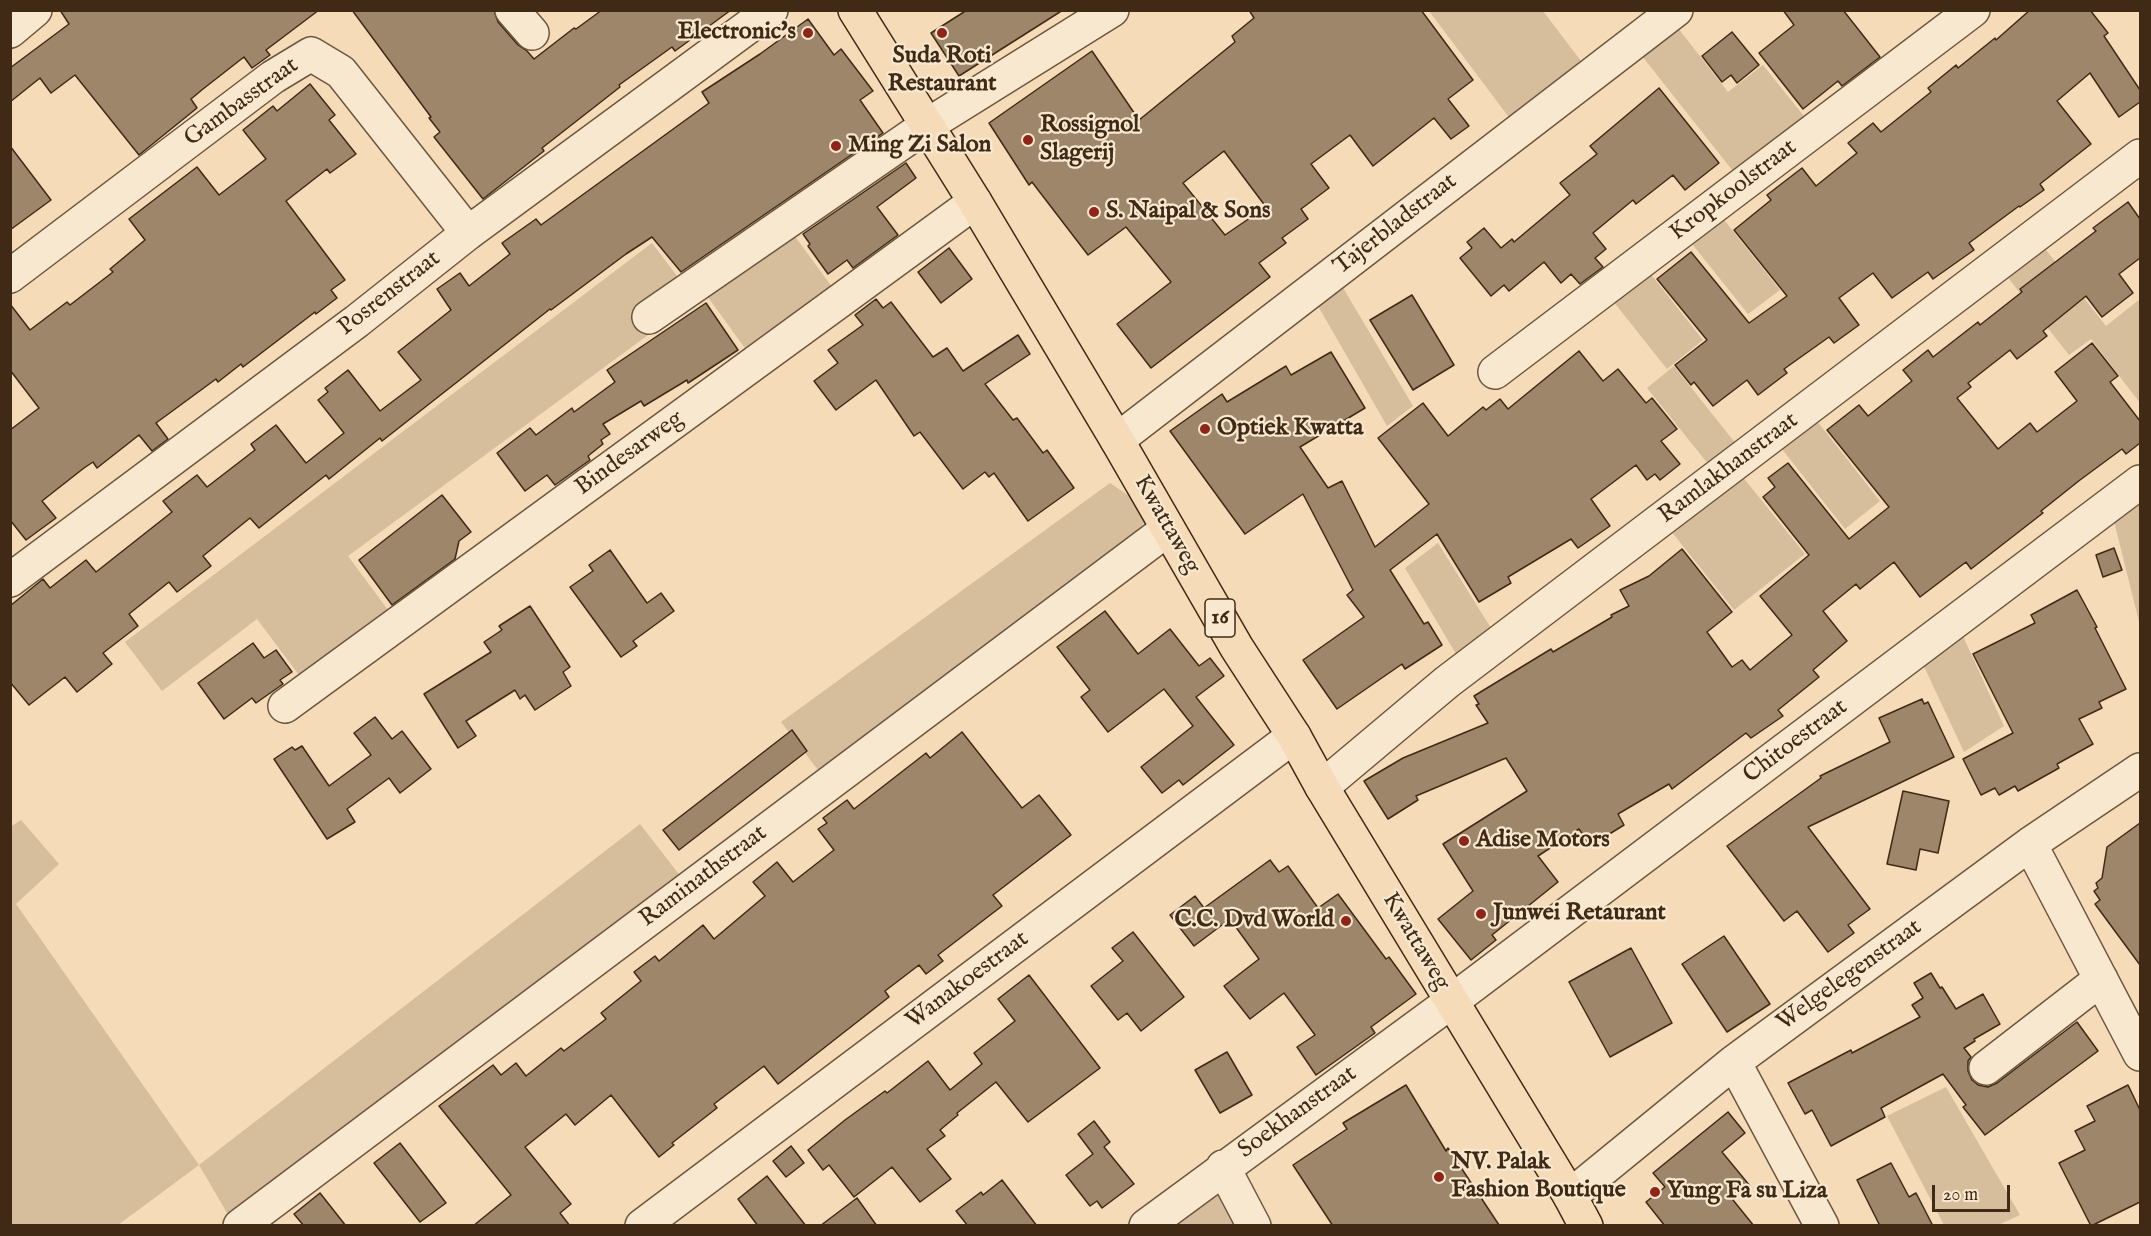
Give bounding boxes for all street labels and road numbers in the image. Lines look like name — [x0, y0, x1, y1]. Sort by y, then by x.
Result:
street label: Gambasstraat — [179, 52, 305, 154]
street label: Kropkoolstraat — [1665, 134, 1803, 248]
street label: Tajerbladstraat — [1329, 168, 1463, 282]
street label: Posrenstraat — [333, 245, 447, 343]
street label: Bindesarweg — [570, 405, 690, 503]
street label: Ramlakhanstraat — [1654, 407, 1804, 531]
street label: Kwattaweg — [1126, 471, 1206, 579]
road number: 16 — [1205, 599, 1235, 637]
street label: Chitoestraat — [1738, 694, 1854, 790]
street label: Raminathstraat — [635, 820, 773, 934]
street label: Kwattaweg — [1375, 888, 1455, 996]
street label: Welgelegenstraat — [1772, 914, 1928, 1038]
street label: Wanakoestraat — [901, 926, 1035, 1036]
street label: Soekhanstraat — [1233, 1060, 1363, 1166]

